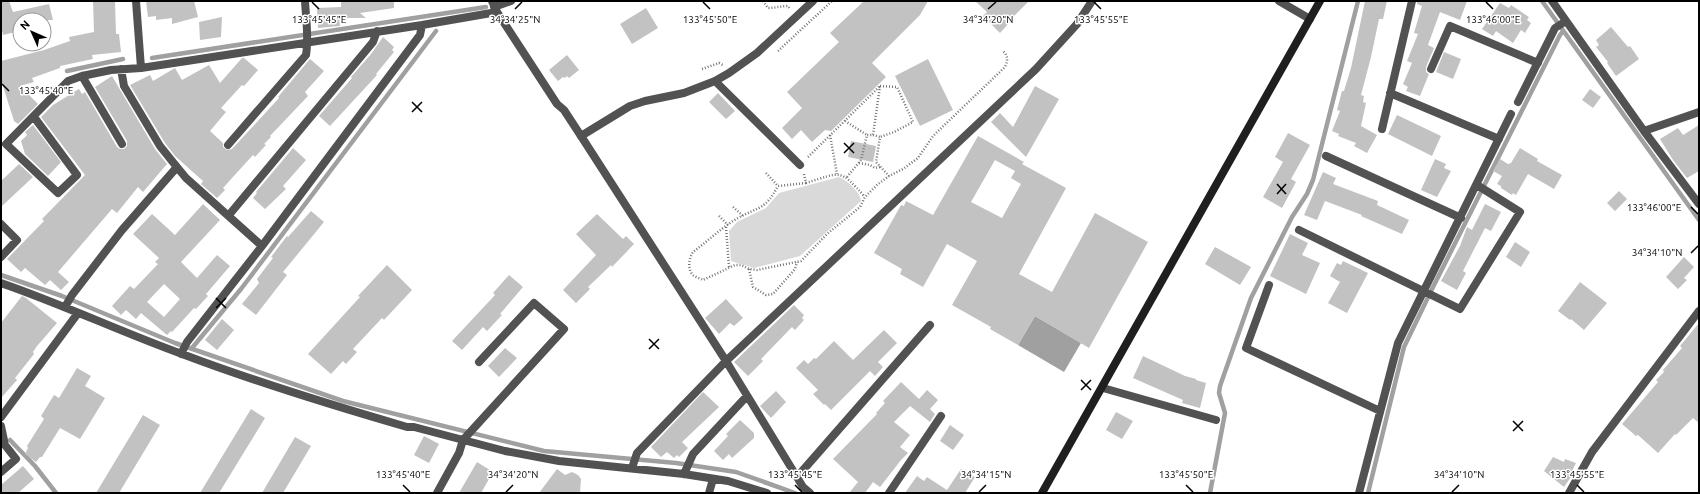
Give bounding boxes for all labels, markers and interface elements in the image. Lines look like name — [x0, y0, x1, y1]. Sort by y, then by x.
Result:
north arrow — [12, 12, 52, 52]
text: 133°45'45"E — [292, 14, 347, 25]
text: 34°34'25"N — [490, 14, 540, 25]
text: 133°45'50"E — [683, 14, 738, 25]
text: 34°34'20"N — [963, 14, 1013, 25]
text: 133°45'55"E — [1074, 14, 1129, 25]
text: 133°46'00"E — [1466, 14, 1521, 25]
text: N — [18, 18, 32, 32]
text: 133°45'40"E — [19, 85, 74, 96]
text: 133°46'00"E — [1627, 202, 1682, 213]
text: 34°34'10"N — [1632, 247, 1682, 258]
text: 133°45'40"E — [376, 469, 431, 480]
text: 34°34'20"N — [488, 469, 538, 480]
text: 133°45'45"E — [768, 469, 823, 480]
text: 34°34'15"N — [961, 469, 1011, 480]
text: 133°45'50"E — [1159, 469, 1214, 480]
text: 34°34'10"N — [1434, 469, 1484, 480]
text: 133°45'55"E — [1550, 469, 1605, 480]

